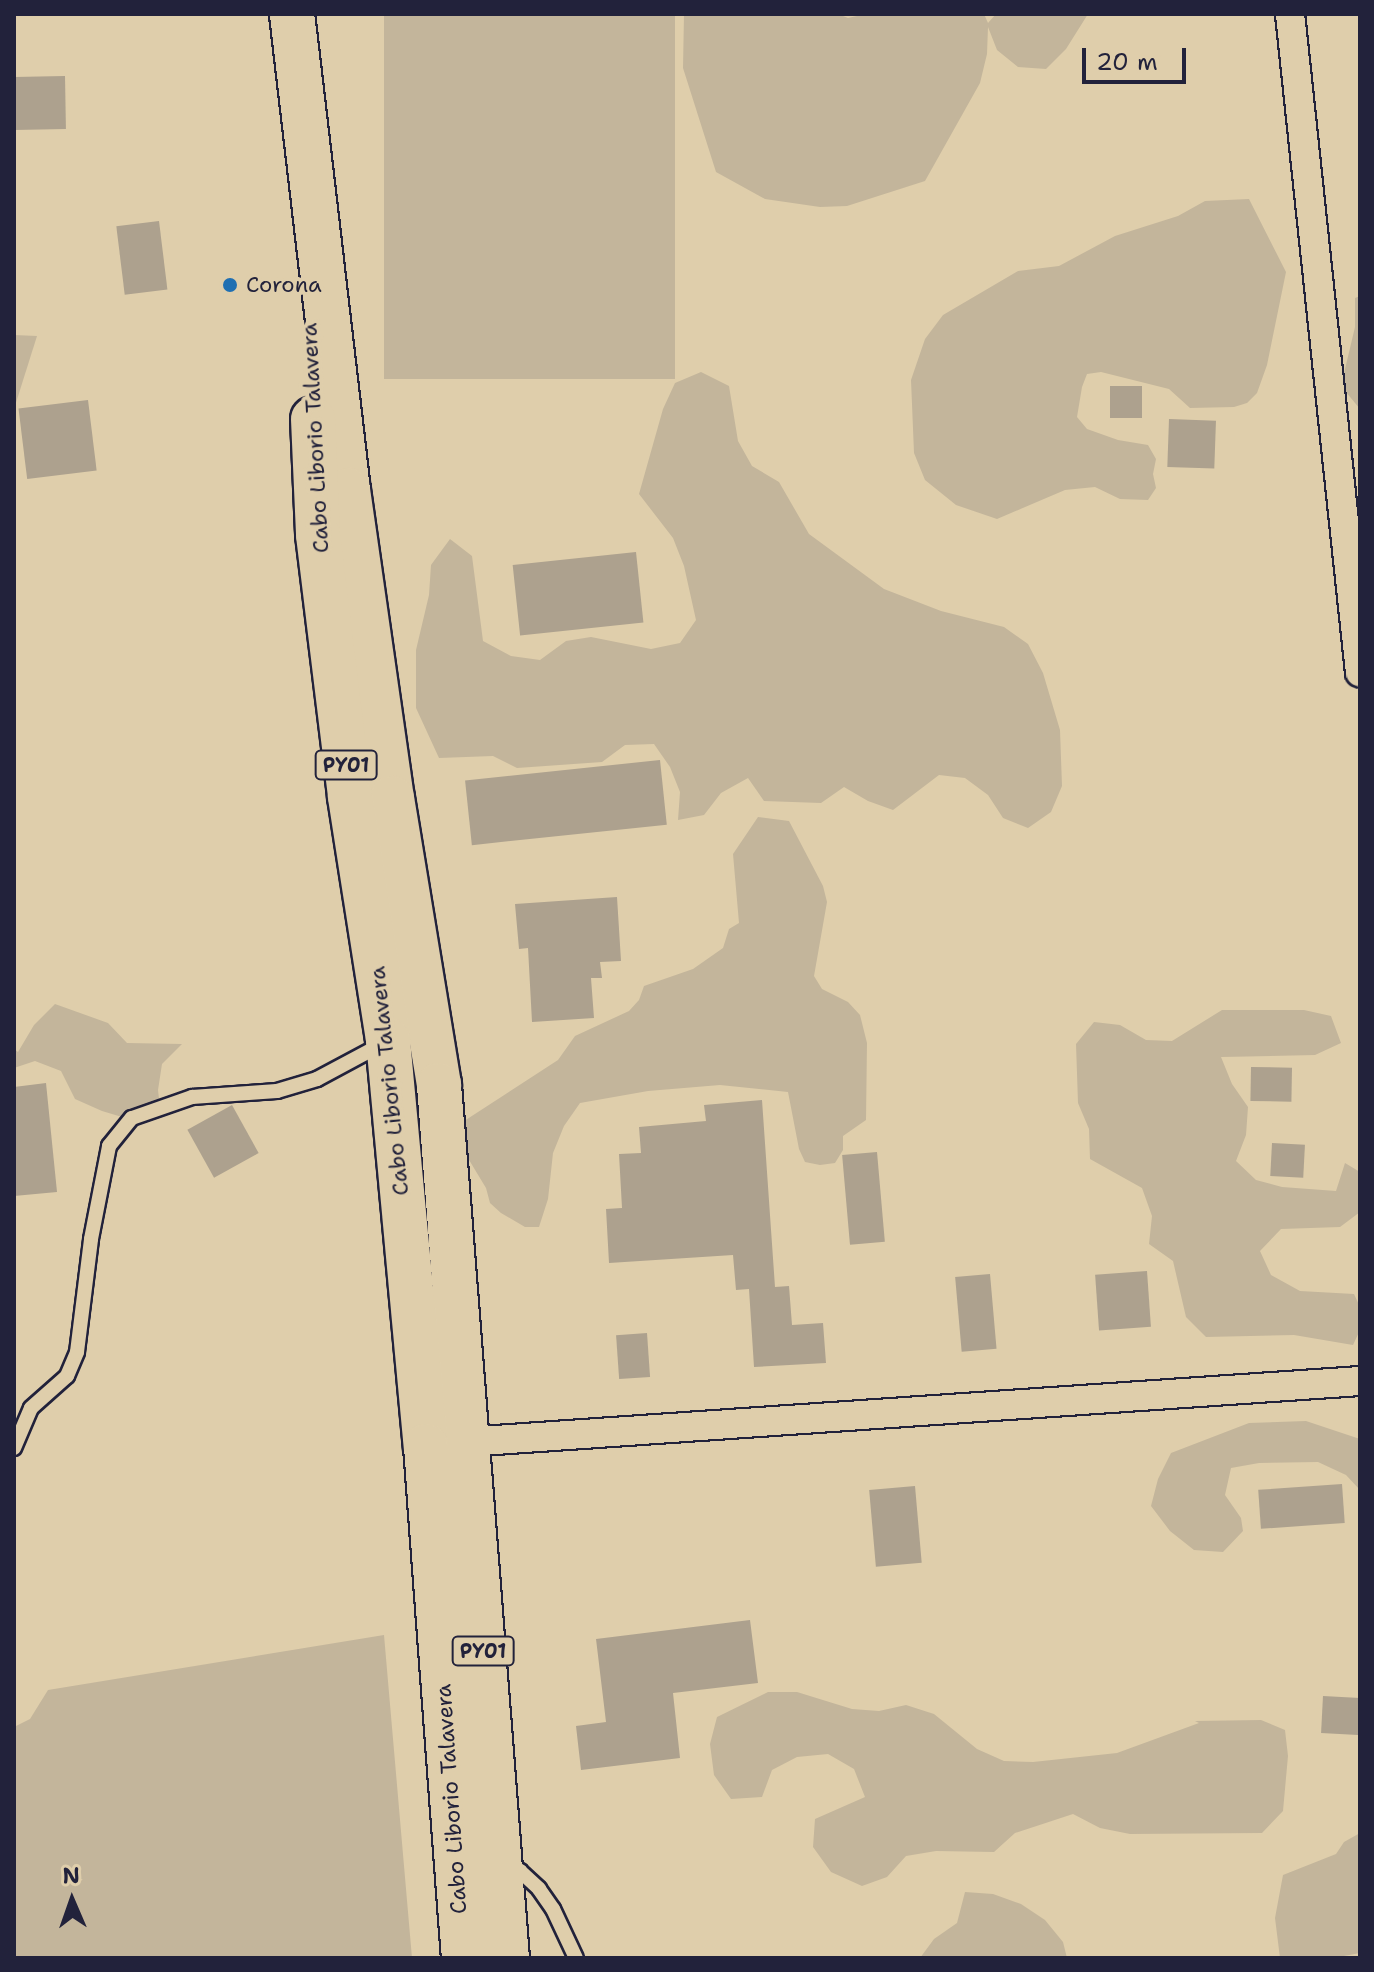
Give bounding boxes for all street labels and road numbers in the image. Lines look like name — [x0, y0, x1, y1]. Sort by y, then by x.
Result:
street label: Cabo Liborio Talavera — [296, 322, 334, 554]
road number: PY01 — [314, 749, 378, 781]
street label: Cabo Liborio Talavera — [364, 965, 414, 1197]
road number: PY01 — [451, 1635, 515, 1667]
street label: Cabo Liborio Talavera — [430, 1683, 472, 1915]

